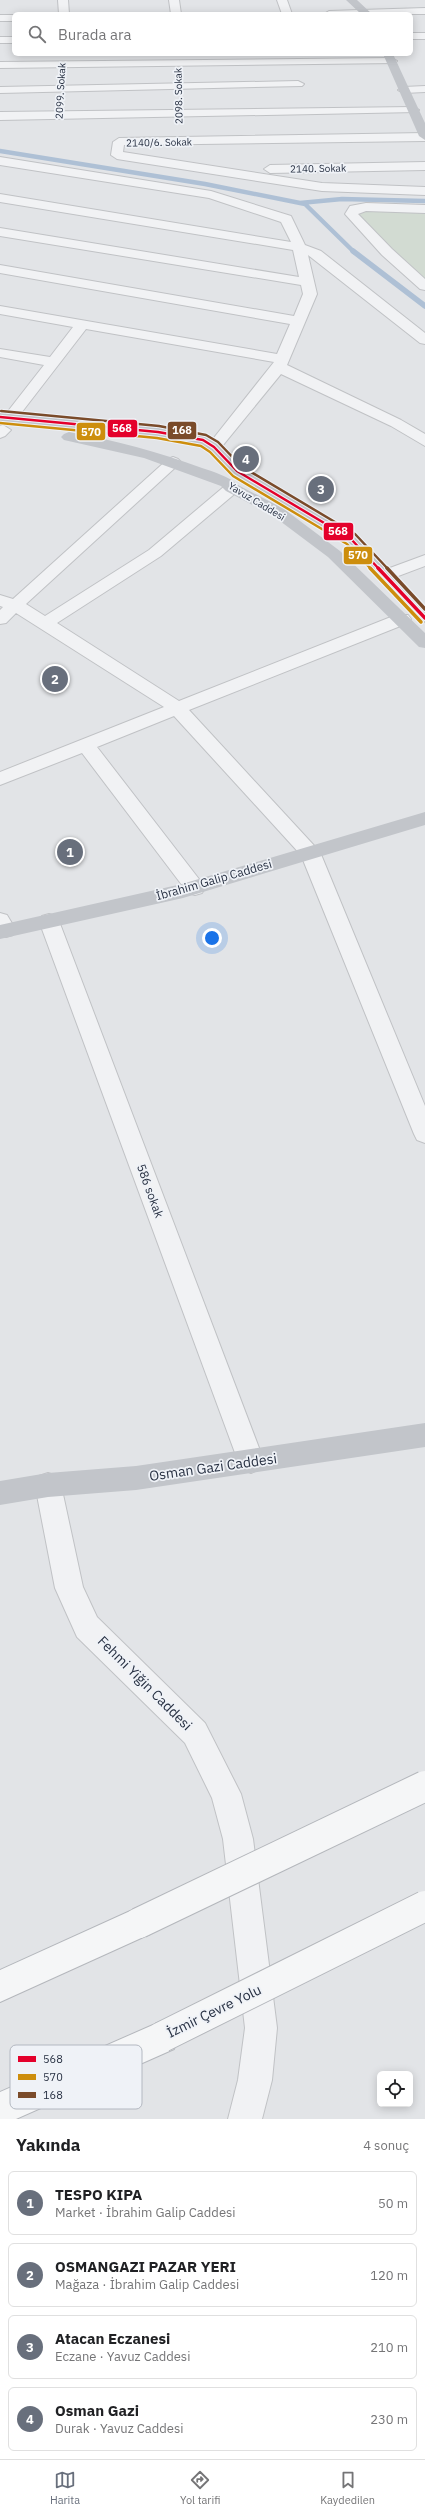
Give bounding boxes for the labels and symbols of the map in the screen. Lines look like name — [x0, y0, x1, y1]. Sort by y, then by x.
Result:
street label: 2099. Sokak — [53, 62, 69, 119]
street label: 2098. Sokak — [171, 67, 185, 124]
street label: 2140/6. Sokak — [126, 135, 193, 150]
street label: 2140. Sokak — [290, 161, 347, 175]
line badge: 568 — [107, 419, 138, 438]
text: 568 — [112, 421, 132, 435]
line badge: 168 — [167, 421, 197, 440]
line badge: 570 — [76, 422, 106, 441]
text: 168 — [172, 423, 192, 437]
text: 570 — [81, 425, 101, 439]
pin: 4 — [233, 444, 259, 474]
pin: 3 — [308, 474, 334, 504]
street label: Yavuz Caddesi — [226, 479, 288, 524]
line badge: 568 — [323, 522, 354, 541]
text: 568 — [328, 524, 348, 538]
line badge: 570 — [343, 546, 373, 565]
text: 570 — [348, 548, 368, 562]
pin: 2 — [42, 664, 68, 694]
pin: 1 — [57, 837, 83, 867]
street label: İbrahim Galip Caddesi — [154, 856, 273, 903]
your location — [202, 928, 222, 948]
street label: 586 sokak — [134, 1162, 167, 1220]
street label: Osman Gazi Caddesi — [148, 1449, 278, 1485]
street label: Fehmi Yiğin Caddesi — [94, 1632, 196, 1734]
street label: İzmir Çevre Yolu — [164, 1980, 264, 2042]
legend — [10, 2045, 142, 2109]
text: 568 — [43, 2052, 63, 2066]
text: 570 — [43, 2070, 63, 2084]
text: 168 — [43, 2088, 63, 2102]

